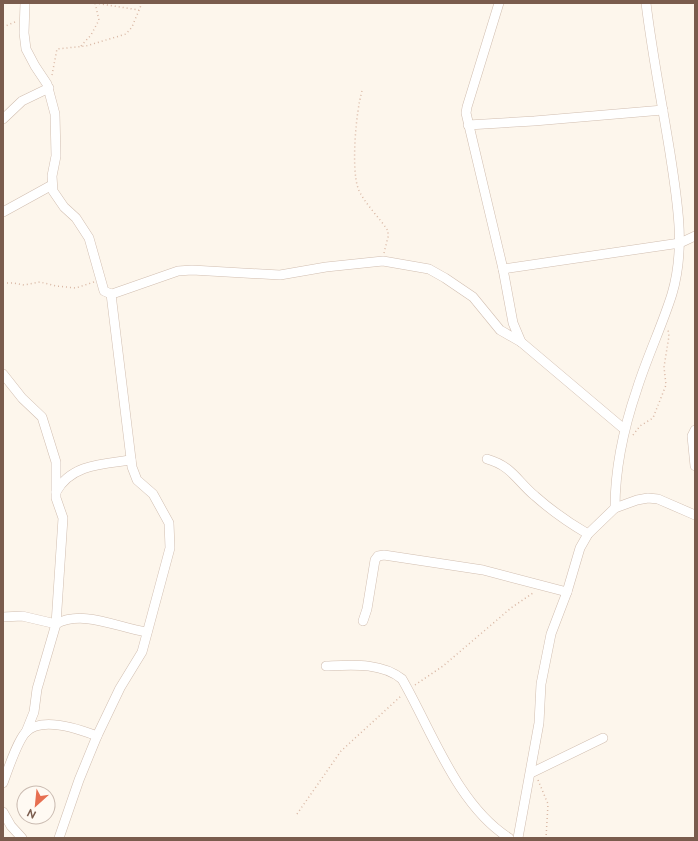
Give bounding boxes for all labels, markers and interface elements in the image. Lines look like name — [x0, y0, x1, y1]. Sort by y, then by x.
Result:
north arrow — [16, 785, 56, 825]
text: N — [25, 806, 38, 821]

